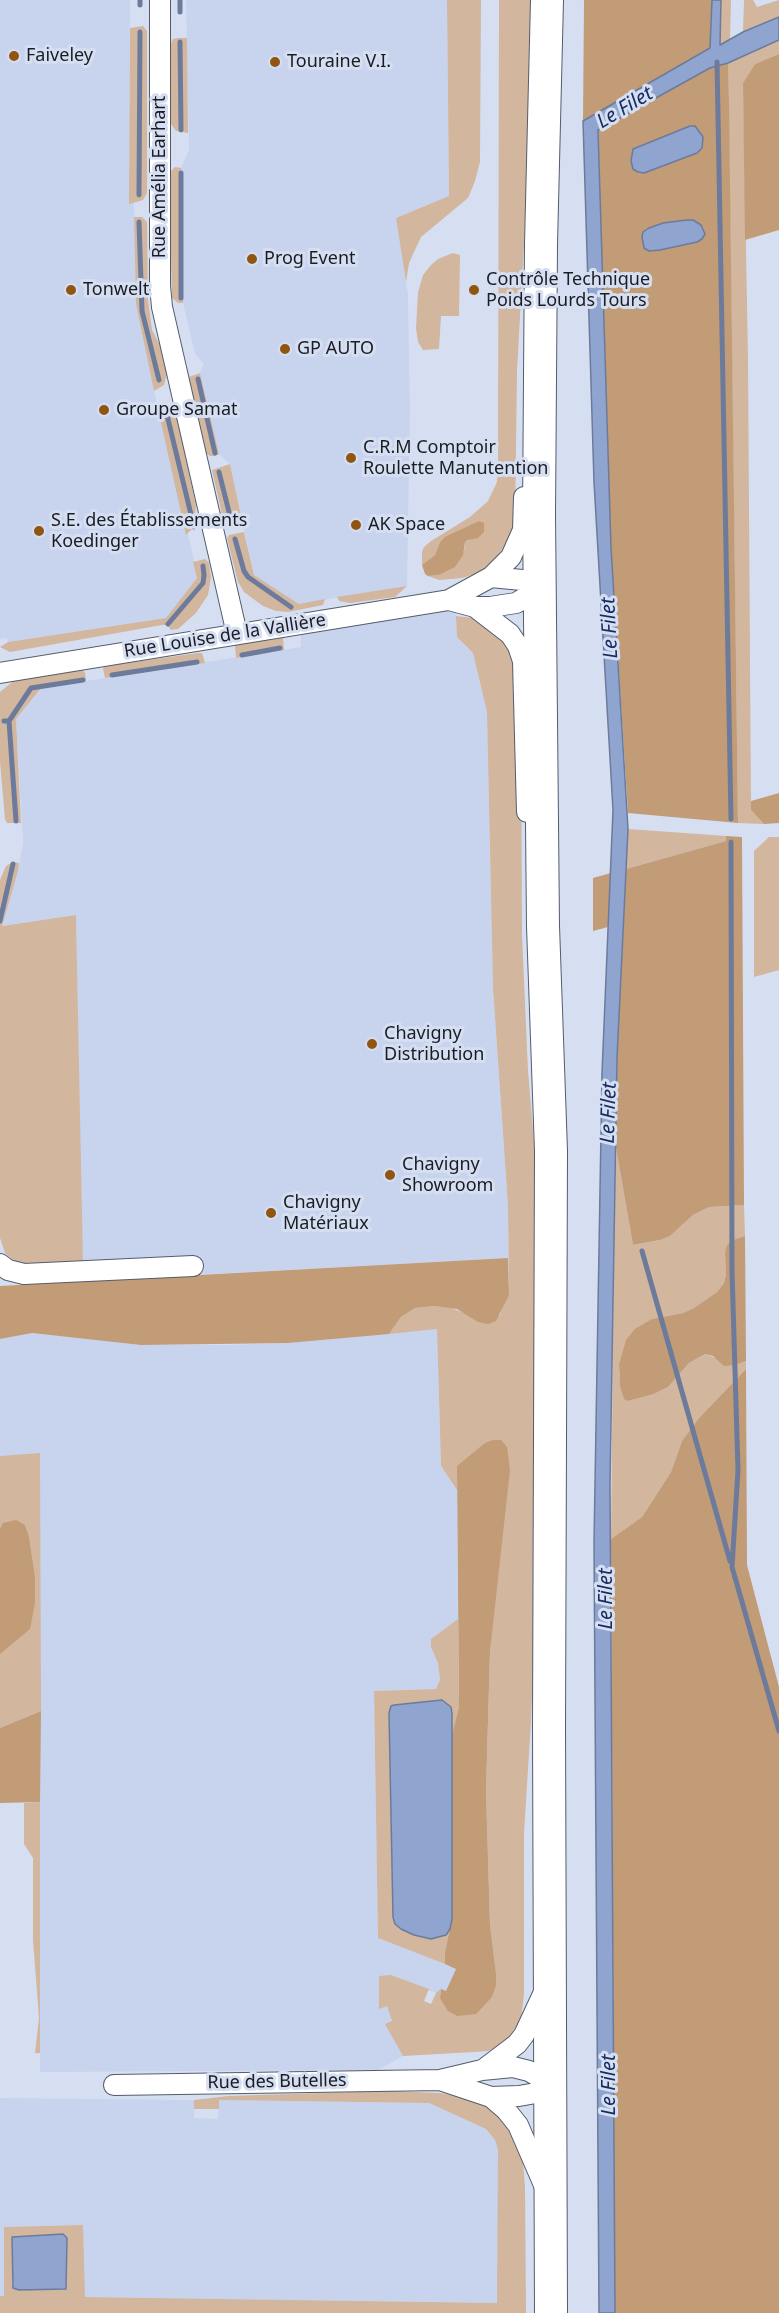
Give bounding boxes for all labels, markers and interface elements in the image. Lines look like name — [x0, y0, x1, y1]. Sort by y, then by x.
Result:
place label: Faiveley — [26, 45, 93, 67]
marker: Faiveley — [7, 49, 21, 63]
place label: Touraine V.I. — [287, 51, 391, 73]
marker: Touraine V.I. — [268, 55, 282, 69]
water label: Le Filet — [593, 82, 657, 134]
street label: Rue Amélia Earhart — [149, 96, 171, 258]
place label: Prog Event — [264, 248, 356, 270]
marker: Prog Event — [245, 252, 259, 266]
place label: Contrôle Technique Poids Lourds Tours — [486, 269, 650, 312]
place label: Tonwelt — [83, 279, 149, 301]
marker: Tonwelt — [64, 283, 78, 297]
marker: Contrôle Technique Poids Lourds Tours — [467, 283, 481, 297]
place label: GP AUTO — [297, 338, 374, 360]
marker: GP AUTO — [278, 342, 292, 356]
place label: Groupe Samat — [116, 399, 237, 421]
marker: Groupe Samat — [97, 403, 111, 417]
place label: C.R.M Comptoir Roulette Manutention — [363, 437, 548, 480]
marker: C.R.M Comptoir Roulette Manutention — [344, 451, 358, 465]
place label: S.E. des Établissements Koedinger — [51, 510, 247, 552]
place label: AK Space — [368, 514, 445, 536]
marker: AK Space — [349, 518, 363, 532]
marker: S.E. des Établissements Koedinger — [32, 524, 46, 538]
water label: Le Filet — [596, 597, 624, 659]
street label: Rue Louise de la Vallière — [123, 609, 327, 663]
place label: Chavigny Distribution — [384, 1023, 484, 1066]
marker: Chavigny Distribution — [365, 1037, 379, 1051]
water label: Le Filet — [596, 1082, 622, 1144]
place label: Chavigny Showroom — [402, 1154, 493, 1196]
marker: Chavigny Showroom — [383, 1168, 397, 1182]
place label: Chavigny Matériaux — [283, 1192, 369, 1234]
marker: Chavigny Matériaux — [264, 1206, 278, 1220]
water label: Le Filet — [594, 1568, 618, 1630]
water label: Le Filet — [597, 2054, 621, 2116]
street label: Rue des Butelles — [207, 2070, 347, 2094]

